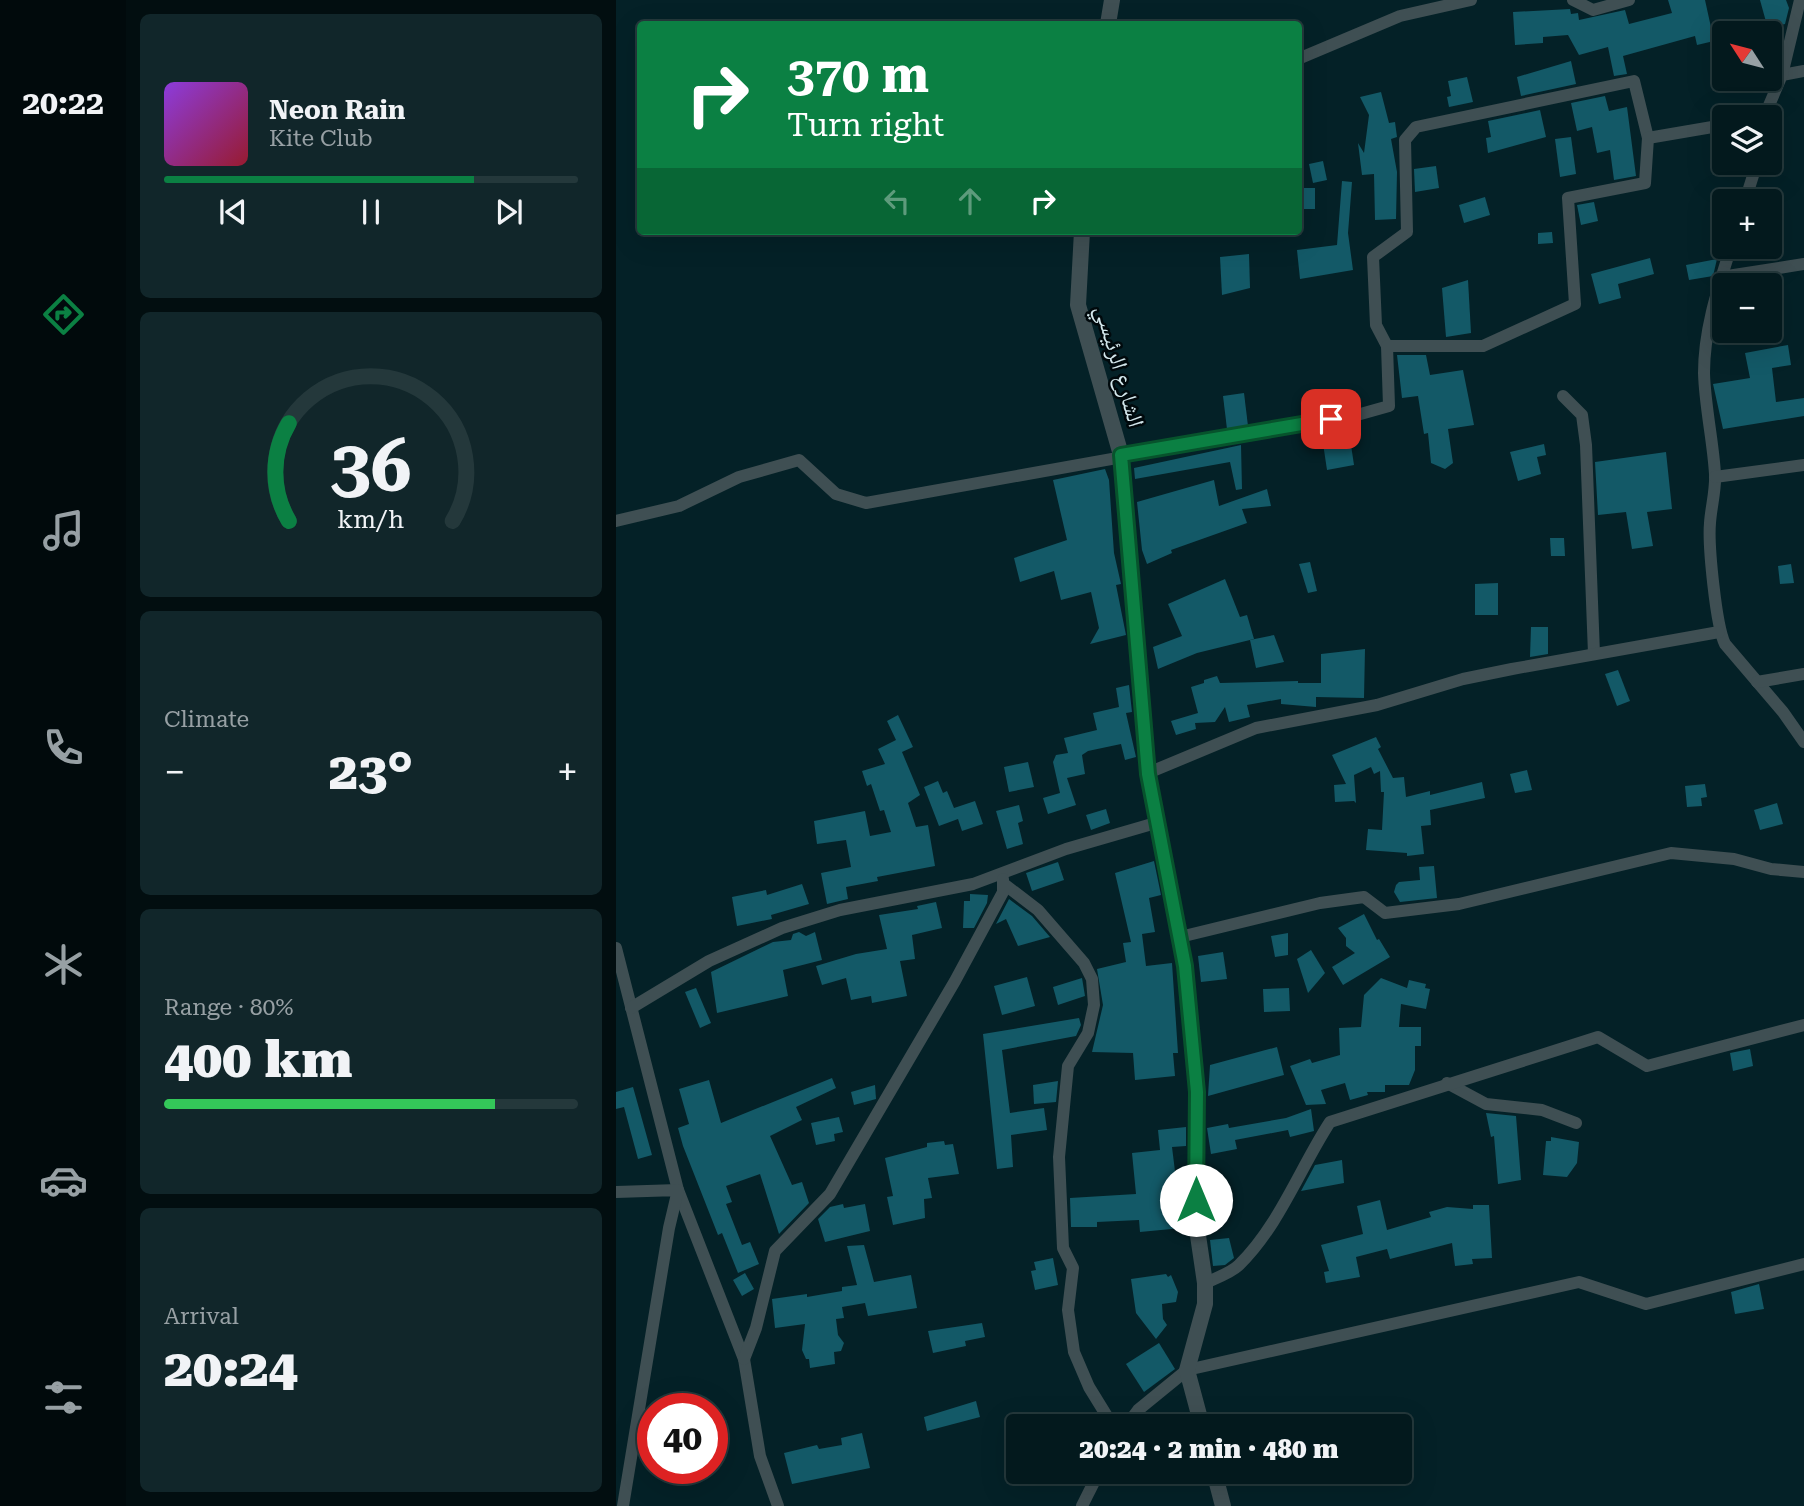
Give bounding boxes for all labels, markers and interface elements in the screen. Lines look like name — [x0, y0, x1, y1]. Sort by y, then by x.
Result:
north arrow — [1712, 21, 1782, 91]
map controls — [1712, 21, 1782, 343]
text: 370 m — [787, 47, 929, 104]
icon: right — [672, 49, 763, 140]
text: 20:22 — [22, 84, 104, 122]
text: Neon Rain — [269, 95, 405, 125]
button: layers — [1712, 105, 1782, 175]
text: Turn right — [787, 106, 944, 144]
text: Kite Club — [269, 125, 373, 152]
icon: left — [878, 182, 916, 220]
icon: ahead — [951, 182, 989, 220]
icon: right — [1024, 182, 1062, 220]
button: + — [1712, 189, 1782, 259]
icon: previous — [214, 193, 252, 231]
icon: pause — [352, 193, 390, 231]
icon: next — [490, 193, 528, 231]
button: − — [1712, 273, 1782, 343]
icon: directions — [39, 290, 88, 339]
street label: الشارع الرئيسي — [1085, 302, 1150, 431]
pin — [1301, 389, 1361, 449]
icon: arrive — [1312, 400, 1350, 438]
text: 36 — [330, 424, 412, 509]
text: km/h — [338, 504, 404, 533]
icon: music — [39, 506, 88, 555]
text: Climate — [164, 706, 249, 733]
icon: phone — [39, 723, 88, 772]
text: 23° — [329, 741, 413, 802]
text: − — [164, 750, 185, 794]
text: + — [557, 750, 578, 794]
icon: climate — [39, 940, 88, 989]
text: Range · 80% — [164, 994, 293, 1021]
text: 400 km — [164, 1029, 352, 1090]
icon: car — [39, 1156, 88, 1205]
position arrow — [1159, 1163, 1233, 1237]
text: Arrival — [164, 1303, 239, 1330]
text: 20:24 — [164, 1338, 298, 1399]
icon: filters — [39, 1373, 88, 1422]
speed limit sign: 40 — [637, 1393, 728, 1484]
text: 20:24 · 2 min · 480 m — [1079, 1434, 1339, 1464]

